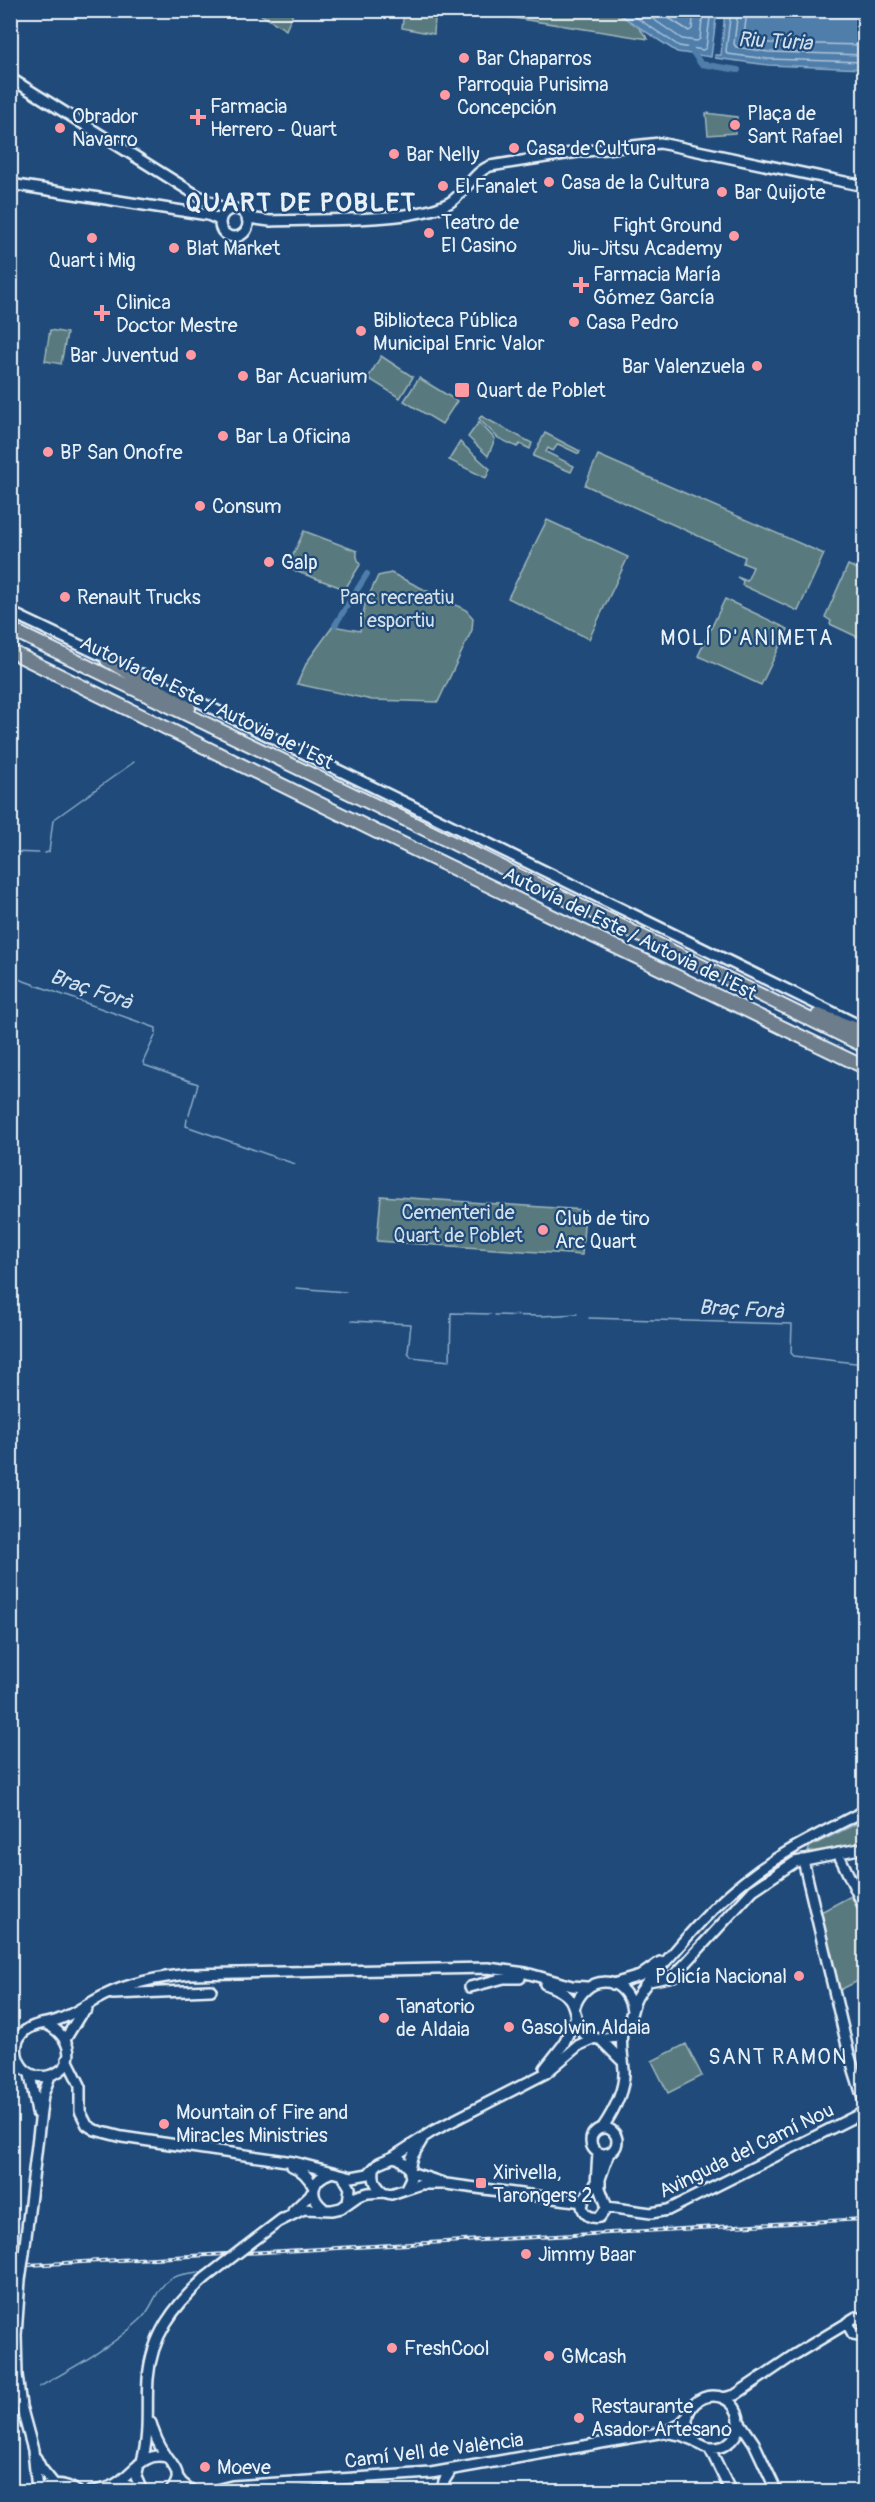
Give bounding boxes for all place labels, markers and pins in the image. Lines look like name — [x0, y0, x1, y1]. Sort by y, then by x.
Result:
place label: Bar Chaparros — [476, 46, 591, 71]
marker: Bar Chaparros — [457, 51, 471, 65]
place label: Parroquia Purisima Concepción — [457, 72, 609, 120]
marker: Parroquia Purisima Concepción — [438, 88, 452, 102]
place label: Farmacia Herrero - Quart — [210, 94, 338, 142]
place label: Plaça de Sant Rafael — [747, 101, 843, 149]
place label: Obrador Navarro — [72, 104, 138, 152]
marker: Farmacia Herrero - Quart — [191, 110, 205, 124]
marker: Plaça de Sant Rafael — [728, 118, 742, 132]
marker: Obrador Navarro — [53, 121, 67, 135]
place label: Casa de Cultura — [526, 136, 656, 161]
marker: Casa de Cultura — [507, 141, 521, 155]
place label: Bar Nelly — [406, 142, 480, 167]
marker: Bar Nelly — [387, 147, 401, 161]
place label: Casa de la Cultura — [561, 170, 710, 195]
place label: El Fanalet — [455, 174, 538, 199]
marker: Casa de la Cultura — [542, 175, 556, 189]
marker: El Fanalet — [436, 179, 450, 193]
place label: Bar Quijote — [734, 180, 826, 205]
marker: Bar Quijote — [715, 185, 729, 199]
place label: Teatro de El Casino — [441, 210, 519, 258]
place label: Fight Ground Jiu-Jitsu Academy — [568, 213, 722, 261]
marker: Teatro de El Casino — [422, 226, 436, 240]
marker: Fight Ground Jiu-Jitsu Academy — [727, 229, 741, 243]
marker: Quart i Mig — [85, 231, 99, 245]
place label: Blat Market — [186, 236, 281, 261]
marker: Blat Market — [167, 241, 181, 255]
place label: Quart i Mig — [48, 248, 136, 273]
place label: Farmacia María Gómez García — [593, 262, 720, 310]
marker: Farmacia María Gómez García — [574, 278, 588, 292]
place label: Clinica Doctor Mestre — [116, 290, 238, 338]
marker: Clinica Doctor Mestre — [93, 304, 111, 322]
place label: Biblioteca Pública Municipal Enric Valor — [373, 308, 545, 356]
place label: Casa Pedro — [586, 310, 679, 335]
marker: Casa Pedro — [567, 315, 581, 329]
marker: Biblioteca Pública Municipal Enric Valor — [354, 324, 368, 338]
place label: Bar Juventud — [70, 343, 179, 368]
marker: Bar Juventud — [184, 348, 198, 362]
place label: Bar Valenzuela — [622, 354, 745, 379]
marker: Bar Valenzuela — [750, 359, 764, 373]
place label: Bar Acuarium — [255, 364, 368, 389]
marker: Bar Acuarium — [236, 369, 250, 383]
place label: Quart de Poblet — [476, 378, 607, 403]
marker: Quart de Poblet — [453, 381, 471, 399]
place label: Bar La Oficina — [235, 424, 351, 449]
marker: Bar La Oficina — [216, 429, 230, 443]
place label: BP San Onofre — [60, 440, 183, 465]
marker: BP San Onofre — [41, 445, 55, 459]
place label: Consum — [212, 494, 282, 519]
marker: Consum — [193, 499, 207, 513]
place label: Galp — [281, 550, 318, 575]
marker: Galp — [262, 555, 276, 569]
place label: Renault Trucks — [77, 585, 201, 610]
marker: Renault Trucks — [58, 590, 72, 604]
place label: Club de tiro Arc Quart — [555, 1206, 650, 1254]
marker: Club de tiro Arc Quart — [536, 1223, 550, 1237]
place label: Policía Nacional — [655, 1964, 787, 1989]
marker: Policía Nacional — [792, 1969, 806, 1983]
place label: Tanatorio de Aldaia — [396, 1994, 475, 2042]
marker: Tanatorio de Aldaia — [377, 2011, 391, 2025]
place label: Gasolwin Aldaia — [521, 2015, 650, 2040]
marker: Gasolwin Aldaia — [502, 2020, 516, 2034]
place label: Mountain of Fire and Miracles Ministries — [176, 2100, 348, 2148]
marker: Mountain of Fire and Miracles Ministries — [157, 2117, 171, 2131]
place label: Xirivella, Tarongers 2 — [493, 2160, 592, 2208]
marker: Xirivella, Tarongers 2 — [474, 2176, 488, 2190]
place label: Jimmy Baar — [538, 2242, 636, 2267]
marker: Jimmy Baar — [519, 2247, 533, 2261]
place label: FreshCool — [404, 2336, 490, 2361]
marker: FreshCool — [385, 2341, 399, 2355]
place label: GMcash — [561, 2344, 626, 2369]
marker: GMcash — [542, 2349, 556, 2363]
place label: Restaurante Asador Artesano — [591, 2394, 732, 2442]
marker: Restaurante Asador Artesano — [572, 2411, 586, 2425]
place label: Moeve — [217, 2455, 271, 2480]
marker: Moeve — [198, 2460, 212, 2474]

